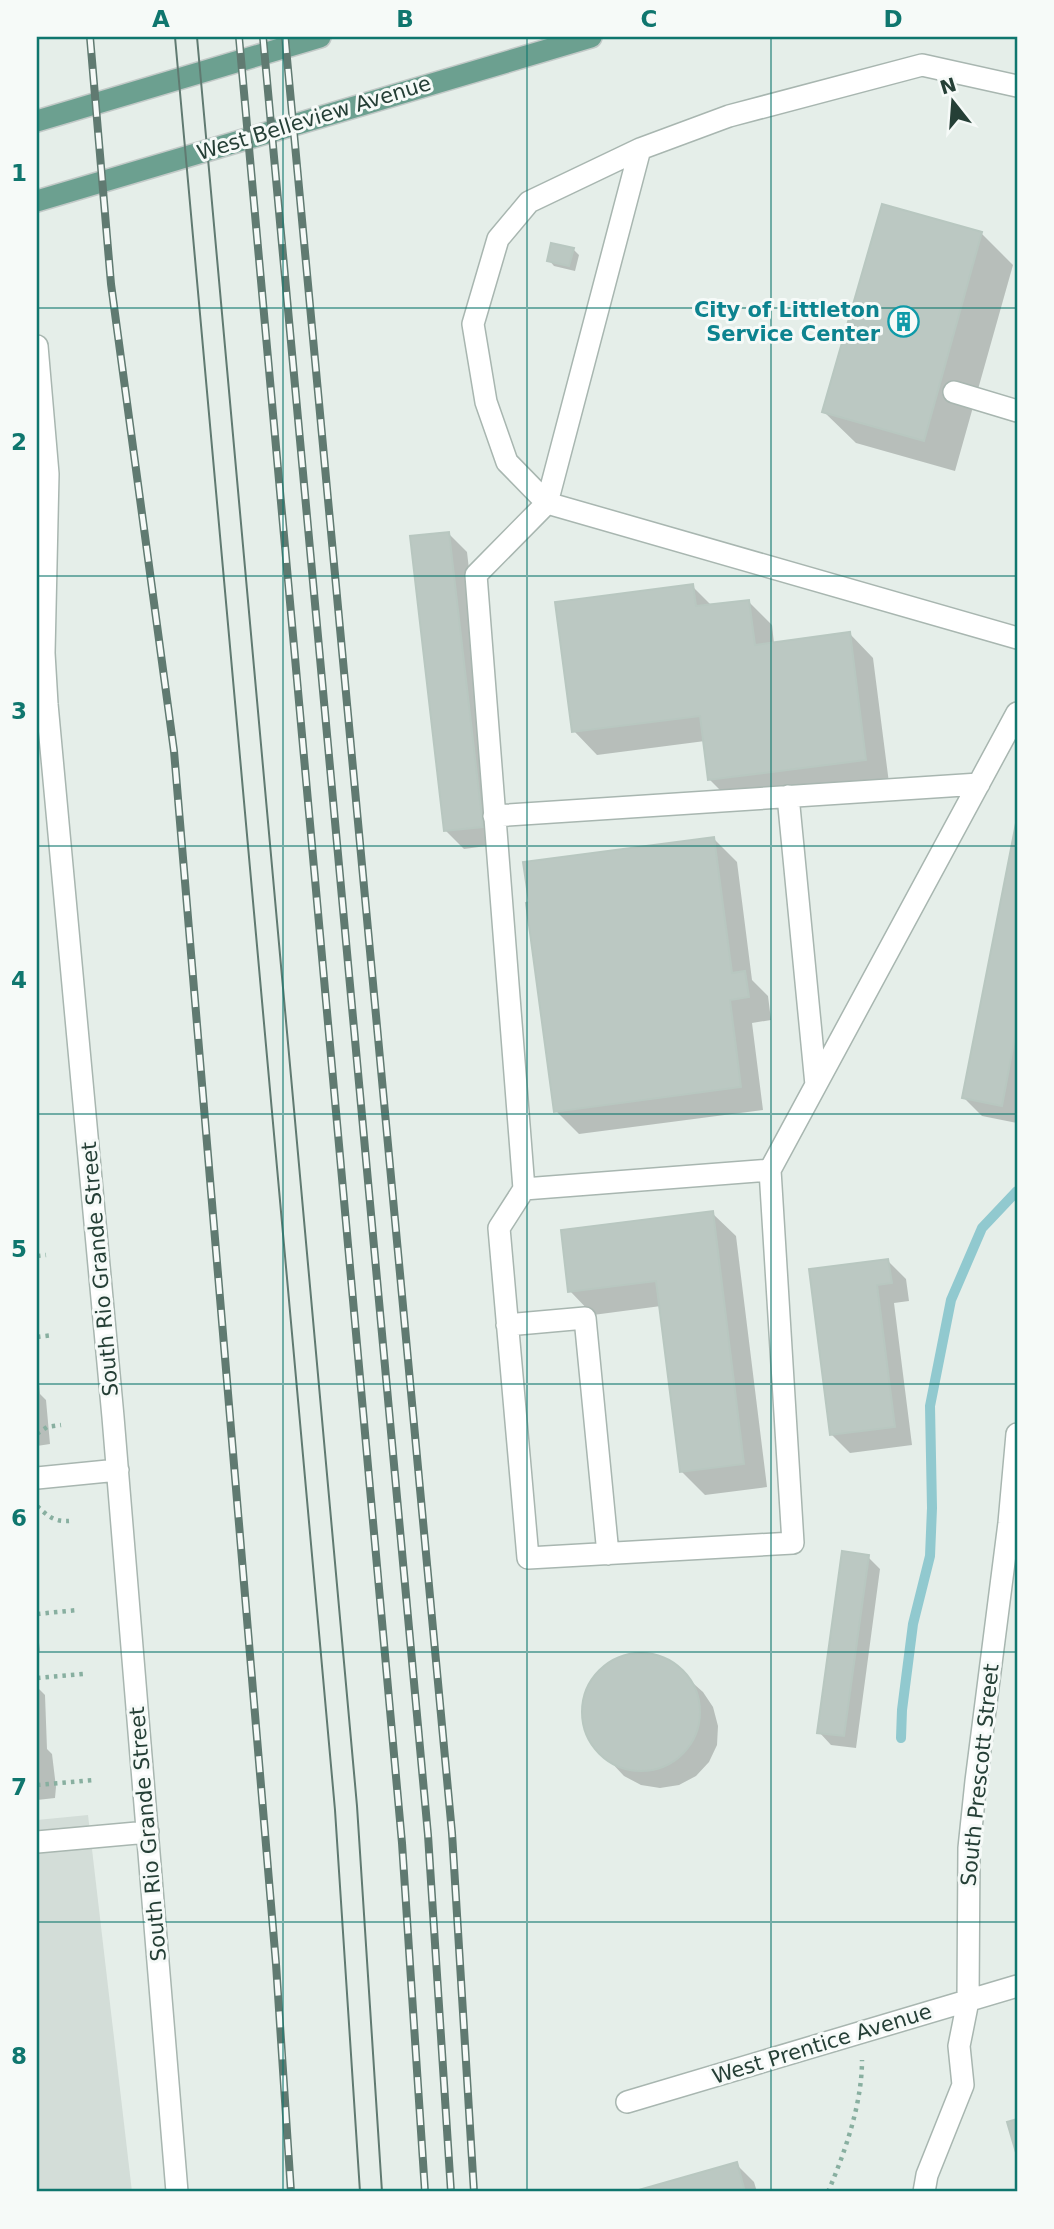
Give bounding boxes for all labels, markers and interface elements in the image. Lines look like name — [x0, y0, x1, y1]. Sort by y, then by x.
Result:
text: A — [152, 6, 170, 32]
text: B — [396, 6, 414, 32]
text: C — [641, 6, 657, 32]
text: D — [883, 6, 903, 32]
north arrow — [918, 66, 988, 136]
street label: West Belleview Avenue — [194, 71, 434, 165]
text: N — [937, 73, 959, 99]
text: 1 — [11, 160, 27, 186]
place label: City of Littleton Service Center — [694, 298, 881, 346]
building icon: City of Littleton Service Center — [886, 305, 920, 339]
text: 2 — [11, 429, 27, 455]
text: 3 — [11, 698, 27, 724]
text: 4 — [11, 967, 27, 993]
street label: South Rio Grande Street — [77, 1141, 123, 1397]
text: 5 — [11, 1236, 27, 1262]
text: 6 — [11, 1505, 27, 1531]
street label: South Prescott Street — [956, 1663, 1004, 1887]
street label: South Rio Grande Street — [125, 1706, 171, 1962]
text: 7 — [11, 1774, 27, 1800]
street label: West Prentice Avenue — [709, 1999, 935, 2089]
text: 8 — [11, 2043, 27, 2069]

